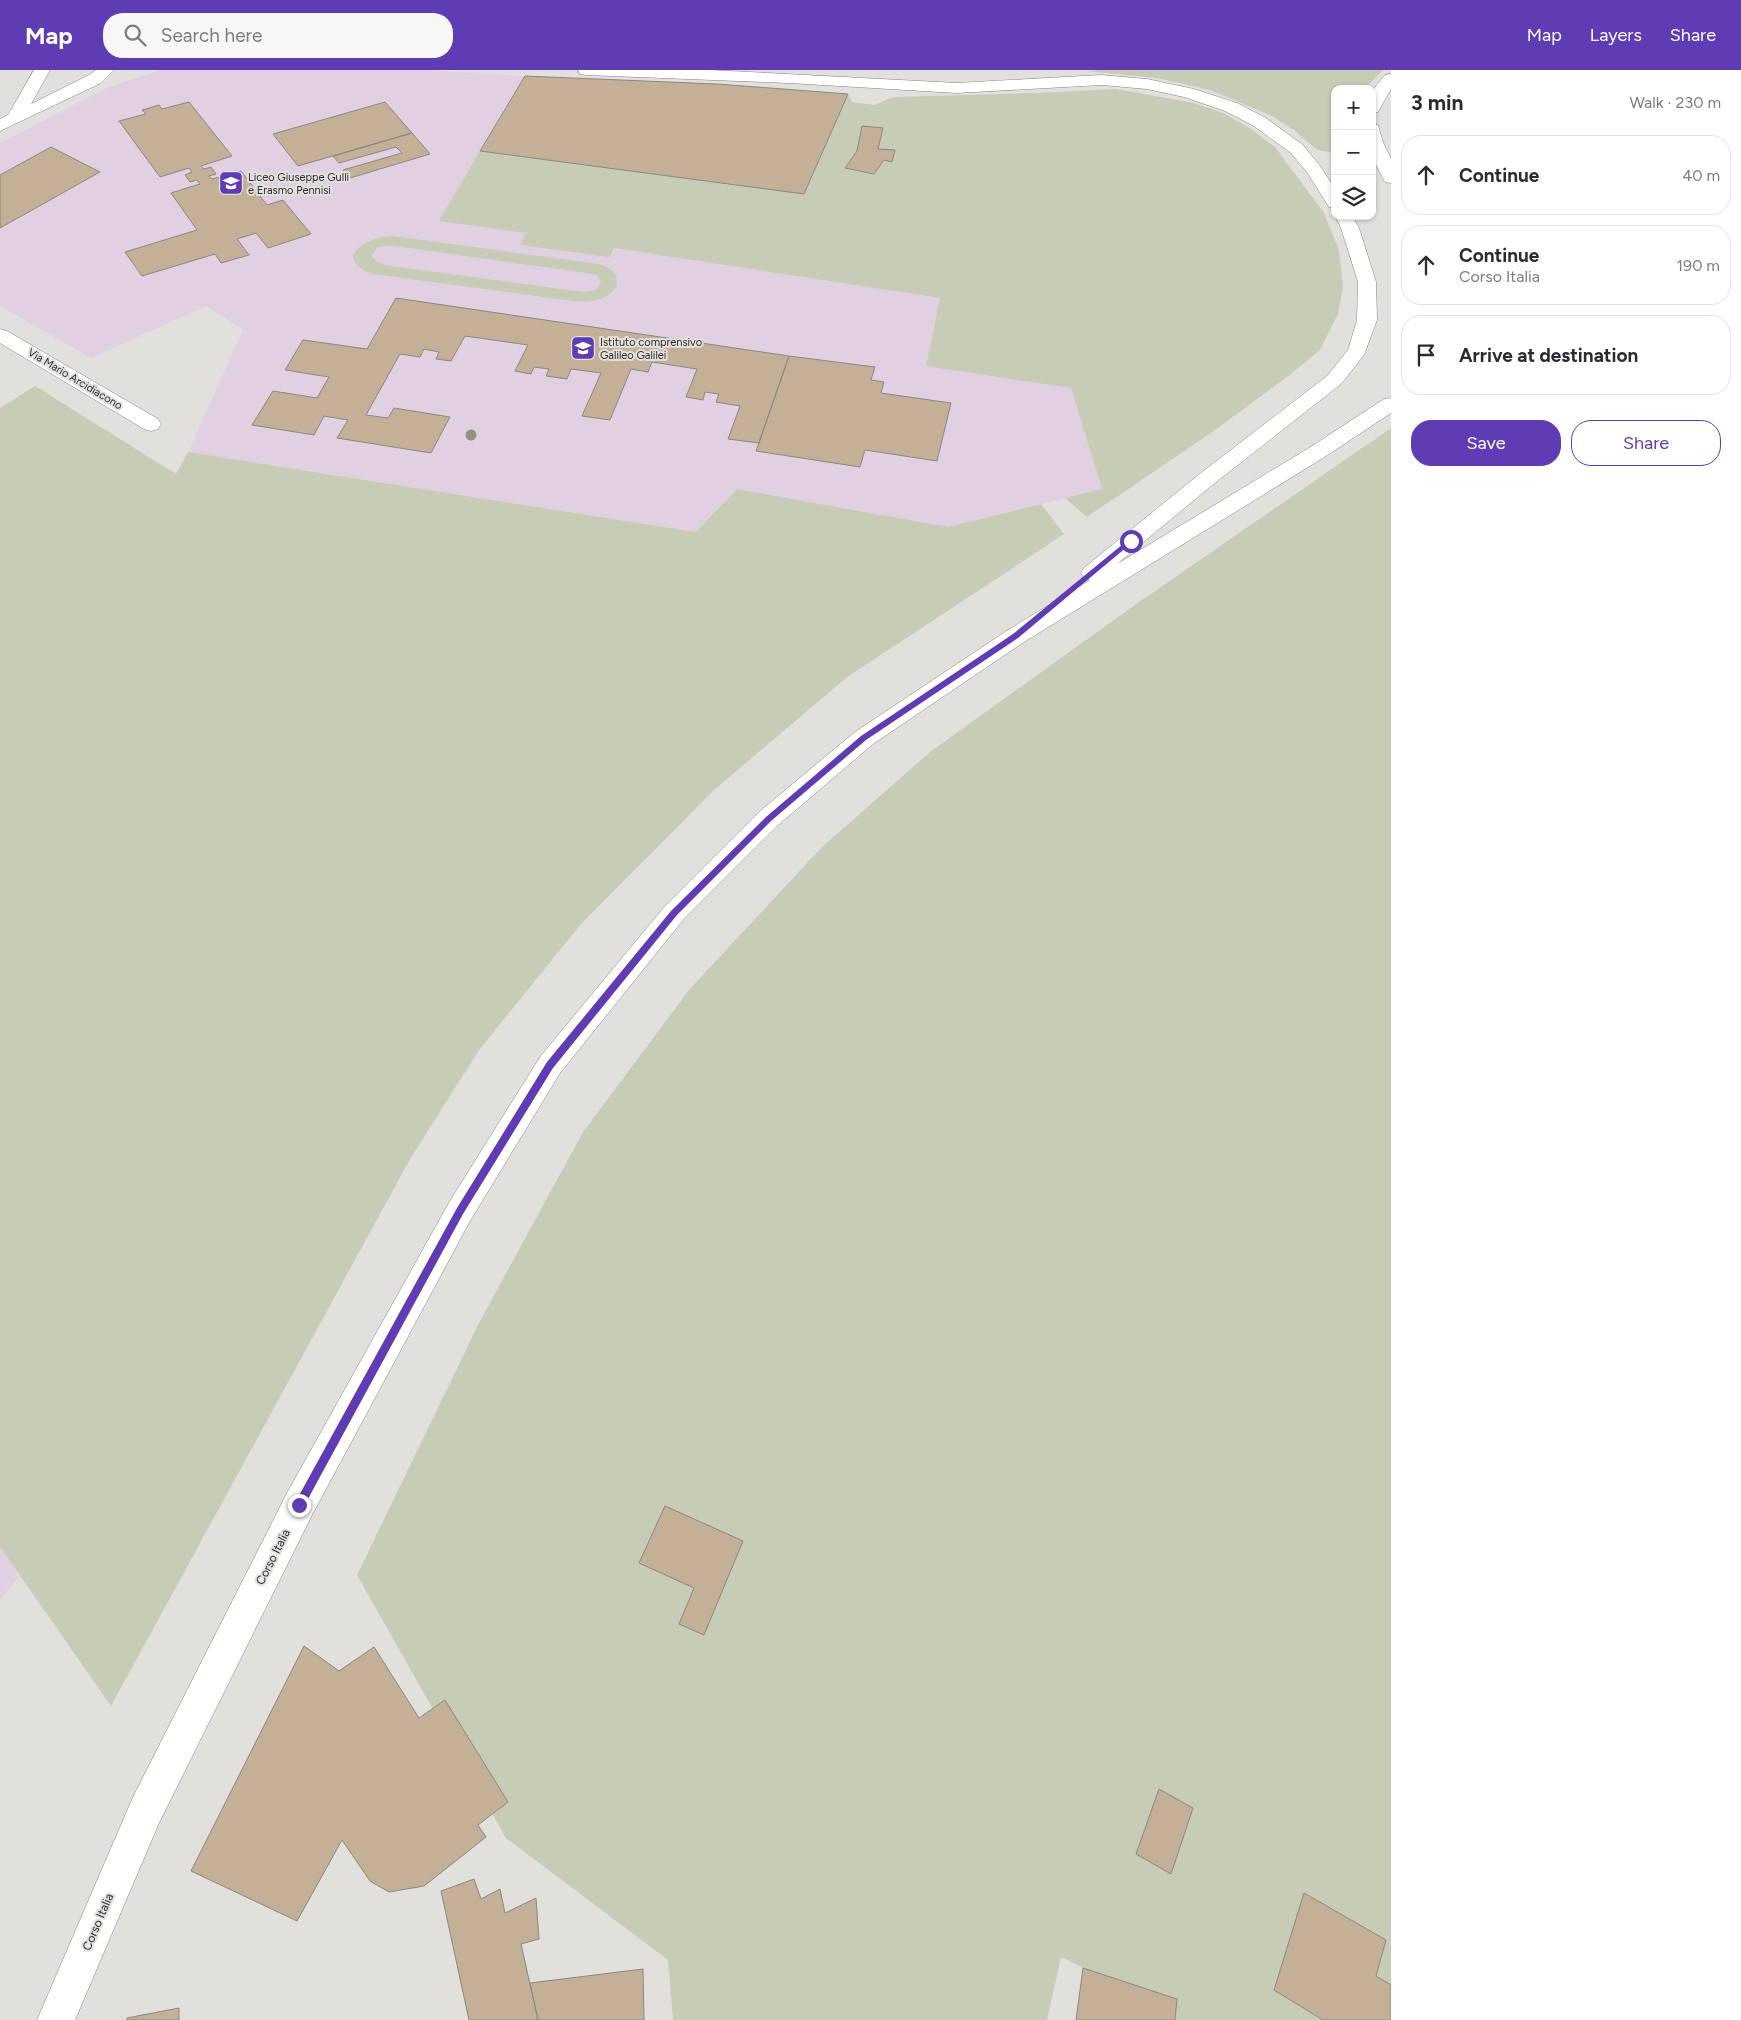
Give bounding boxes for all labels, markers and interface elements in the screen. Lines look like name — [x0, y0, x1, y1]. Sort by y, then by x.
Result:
search box — [103, 13, 453, 58]
text: Map — [25, 21, 73, 50]
icon: search — [121, 21, 149, 49]
text: Search here — [161, 24, 262, 47]
text: Map — [1527, 24, 1562, 46]
text: Layers — [1590, 24, 1642, 46]
text: Share — [1670, 24, 1716, 46]
map controls — [1331, 85, 1376, 220]
button: + — [1331, 85, 1376, 130]
text: 3 min — [1411, 90, 1463, 115]
text: Walk · 230 m — [1629, 93, 1721, 112]
button: − — [1331, 130, 1376, 175]
icon: ahead — [1412, 161, 1440, 189]
text: Continue — [1459, 164, 1539, 187]
text: 40 m — [1682, 166, 1720, 185]
school or university icon: Liceo Giuseppe Gulli e Erasmo Pennisi — [218, 170, 244, 196]
place label: Liceo Giuseppe Gulli e Erasmo Pennisi — [248, 171, 349, 197]
button: layers — [1331, 175, 1376, 220]
text: Continue — [1459, 244, 1539, 267]
icon: ahead — [1412, 251, 1440, 279]
text: 190 m — [1677, 256, 1720, 275]
text: Corso Italia — [1459, 267, 1540, 286]
school or university icon: Istituto comprensivo Galileo Galilei — [570, 335, 596, 361]
place label: Istituto comprensivo Galileo Galilei — [600, 336, 702, 362]
icon: arrive — [1412, 341, 1440, 369]
text: Arrive at destination — [1459, 344, 1638, 367]
street label: Via Mario Arcidiacono — [25, 346, 125, 412]
button: Save — [1411, 420, 1561, 466]
button: Share — [1571, 420, 1721, 466]
route start — [1120, 530, 1143, 553]
route end — [288, 1494, 311, 1517]
street label: Corso Italia — [253, 1527, 293, 1587]
street label: Corso Italia — [80, 1891, 116, 1953]

